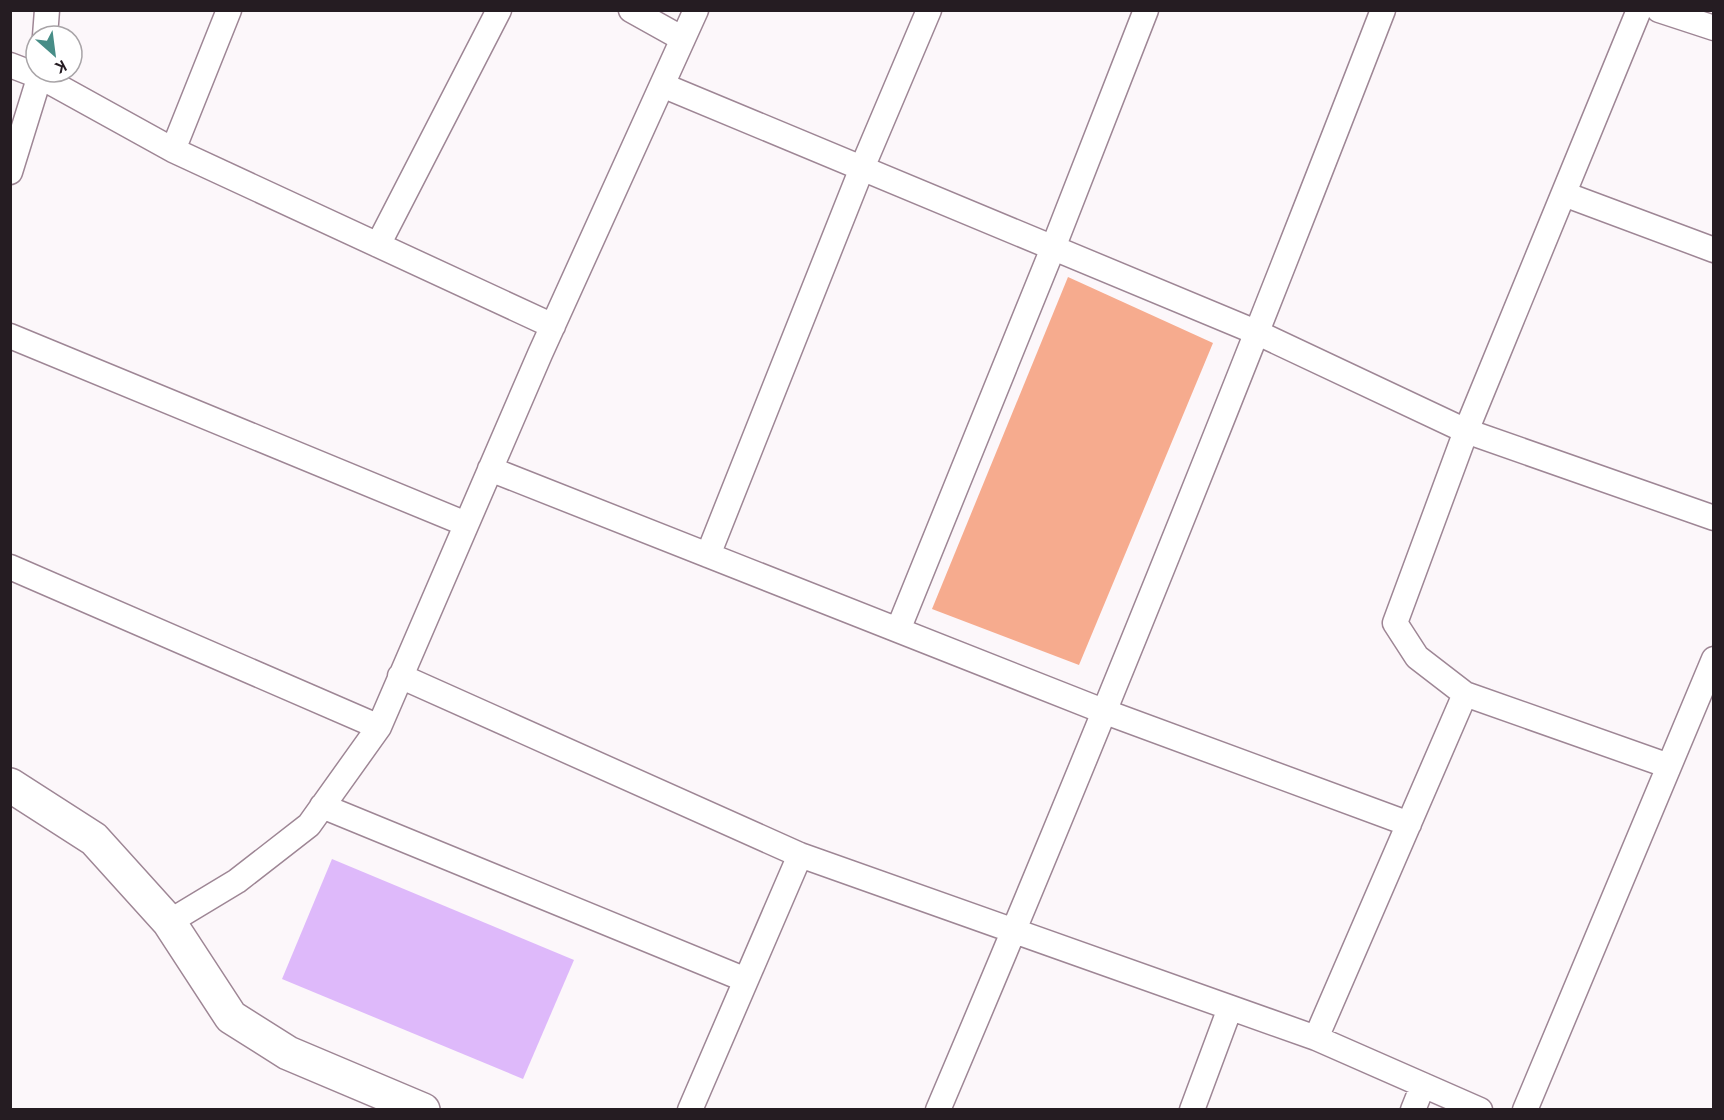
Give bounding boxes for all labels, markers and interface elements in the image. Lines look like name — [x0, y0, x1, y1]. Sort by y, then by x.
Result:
north arrow — [24, 24, 84, 84]
text: K — [51, 55, 70, 78]

